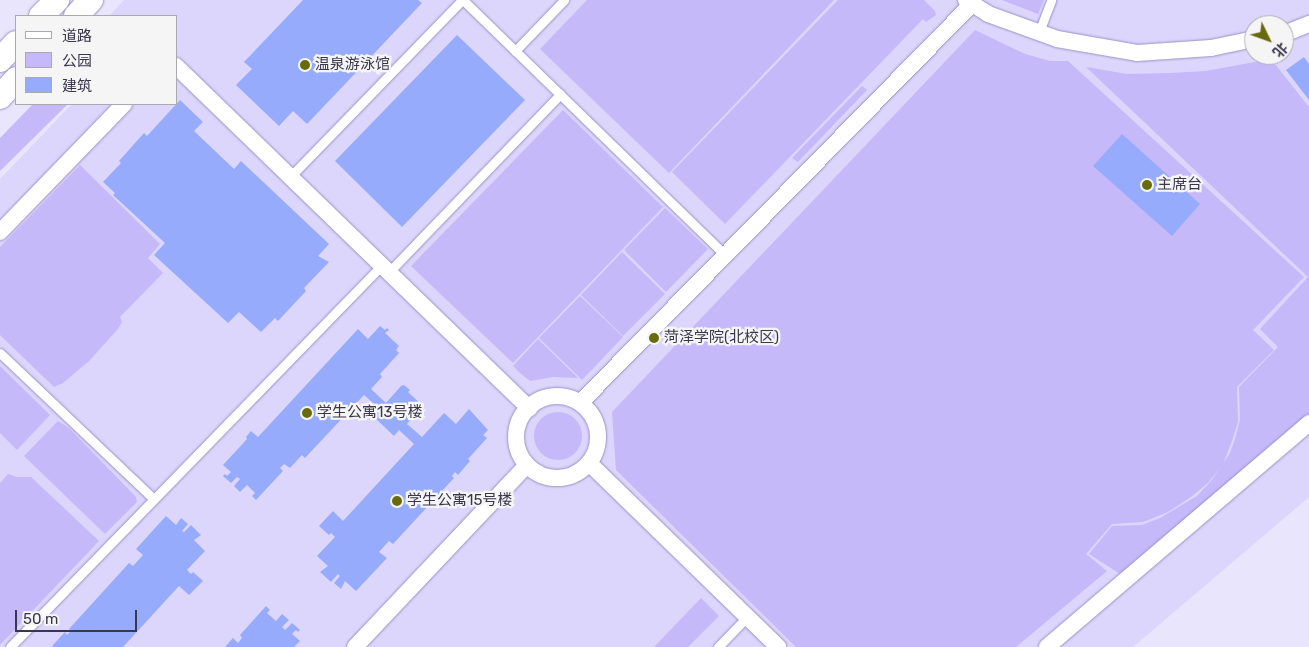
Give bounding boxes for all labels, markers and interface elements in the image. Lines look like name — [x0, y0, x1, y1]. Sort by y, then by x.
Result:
legend — [15, 15, 178, 105]
north arrow — [1244, 15, 1294, 65]
text: 道路 — [62, 27, 92, 45]
text: 北 — [1269, 39, 1291, 61]
text: 公园 — [62, 52, 92, 70]
place label: 温泉游泳馆 — [315, 56, 390, 74]
marker: 温泉游泳馆 — [299, 59, 311, 71]
text: 建筑 — [62, 77, 92, 95]
place label: 主席台 — [1157, 176, 1202, 194]
marker: 主席台 — [1141, 179, 1153, 191]
place label: 菏泽学院(北校区) — [664, 329, 779, 347]
marker: 菏泽学院(北校区) — [648, 332, 660, 344]
place label: 学生公寓13号楼 — [317, 404, 422, 422]
marker: 学生公寓13号楼 — [301, 407, 313, 419]
place label: 学生公寓15号楼 — [407, 492, 512, 510]
marker: 学生公寓15号楼 — [391, 495, 403, 507]
scale bar — [18, 600, 140, 632]
text: 50 m — [23, 610, 58, 628]

